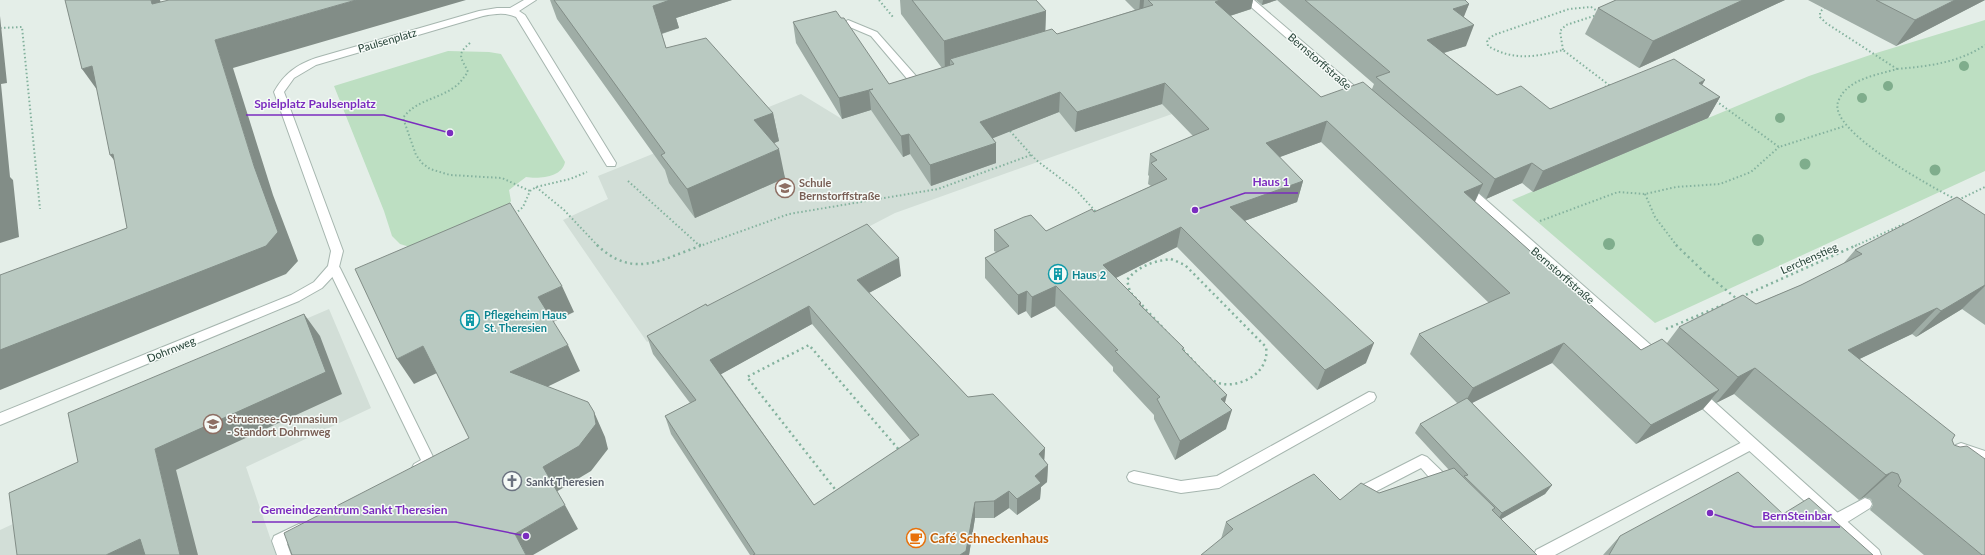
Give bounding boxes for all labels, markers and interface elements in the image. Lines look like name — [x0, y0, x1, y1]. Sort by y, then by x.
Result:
street label: Paulsenplatz — [356, 25, 418, 55]
street label: Bernstorffstraße — [1286, 30, 1354, 92]
callout: Spielplatz Paulsenplatz — [246, 91, 384, 115]
text: Spielplatz Paulsenplatz — [254, 96, 376, 111]
callout: Haus 1 — [1245, 169, 1298, 193]
text: Haus 1 — [1252, 174, 1290, 189]
place label: Schule Bernstorffstraße — [799, 176, 880, 202]
school or university icon: Schule Bernstorffstraße — [774, 177, 796, 199]
street label: Lerchenstieg — [1778, 239, 1840, 276]
street label: Bernstorffstraße — [1529, 244, 1597, 306]
building icon: Haus 2 — [1047, 263, 1069, 285]
place label: Haus 2 — [1072, 268, 1106, 281]
place label: Pflegeheim Haus St. Theresien — [484, 308, 567, 334]
building icon: Pflegeheim Haus St. Theresien — [459, 309, 481, 331]
street label: Dohrnweg — [145, 333, 197, 365]
place label: Struensee-Gymnasium - Standort Dohrnweg — [227, 412, 338, 438]
school or university icon: Struensee-Gymnasium - Standort Dohrnweg — [202, 413, 224, 435]
church icon: Sankt Theresien — [501, 470, 523, 492]
place label: Sankt Theresien — [526, 475, 604, 488]
callout: Gemeindezentrum Sankt Theresien — [252, 498, 456, 522]
text: Gemeindezentrum Sankt Theresien — [261, 502, 448, 517]
callout: BernSteinbar — [1754, 503, 1840, 527]
text: BernSteinbar — [1762, 508, 1832, 523]
cafe icon: Café Schneckenhaus — [905, 527, 927, 549]
place label: Café Schneckenhaus — [930, 530, 1049, 546]

